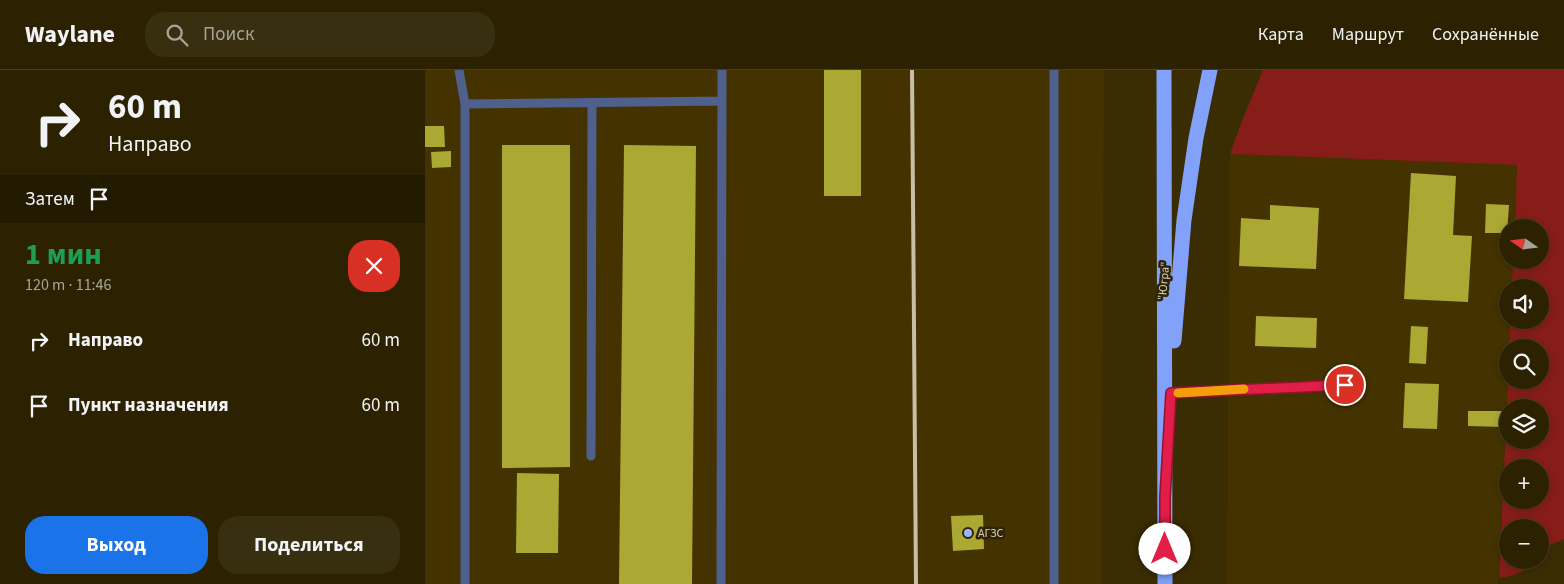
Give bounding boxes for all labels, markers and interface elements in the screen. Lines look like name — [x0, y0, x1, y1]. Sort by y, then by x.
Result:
search box — [145, 12, 495, 57]
text: Waylane — [25, 17, 115, 52]
icon: search — [163, 21, 191, 49]
text: Поиск — [203, 21, 254, 48]
text: Карта — [1258, 22, 1304, 47]
text: Маршрут — [1332, 22, 1404, 47]
text: Сохранённые — [1432, 22, 1539, 47]
text: 60 m — [108, 82, 182, 132]
icon: right — [25, 90, 90, 155]
text: Направо — [108, 128, 192, 160]
icon: arrive — [85, 185, 113, 213]
text: Затем — [25, 186, 75, 213]
north arrow — [1499, 219, 1549, 269]
map controls — [1499, 219, 1549, 569]
text: 1 мин — [25, 233, 102, 276]
button: close — [348, 240, 400, 292]
street label: "Югра" — [1154, 261, 1174, 301]
text: 120 m · 11:46 — [25, 274, 112, 296]
button: sound — [1499, 279, 1549, 329]
icon: right — [25, 327, 53, 355]
text: Направо — [68, 327, 143, 354]
text: 60 m — [362, 327, 400, 354]
button: search — [1499, 339, 1549, 389]
pin — [1324, 364, 1366, 406]
icon: arrive — [1331, 371, 1359, 399]
icon: arrive — [25, 392, 53, 420]
text: Пункт назначения — [68, 392, 229, 419]
text: 60 m — [362, 392, 400, 419]
button: layers — [1499, 399, 1549, 449]
button: + — [1499, 459, 1549, 509]
button: Выход — [25, 516, 208, 574]
button: Поделиться — [218, 516, 400, 574]
button: − — [1499, 519, 1549, 569]
position arrow — [1138, 522, 1190, 574]
place label: АГЗС — [978, 525, 1004, 542]
marker: АГЗС — [962, 527, 974, 539]

